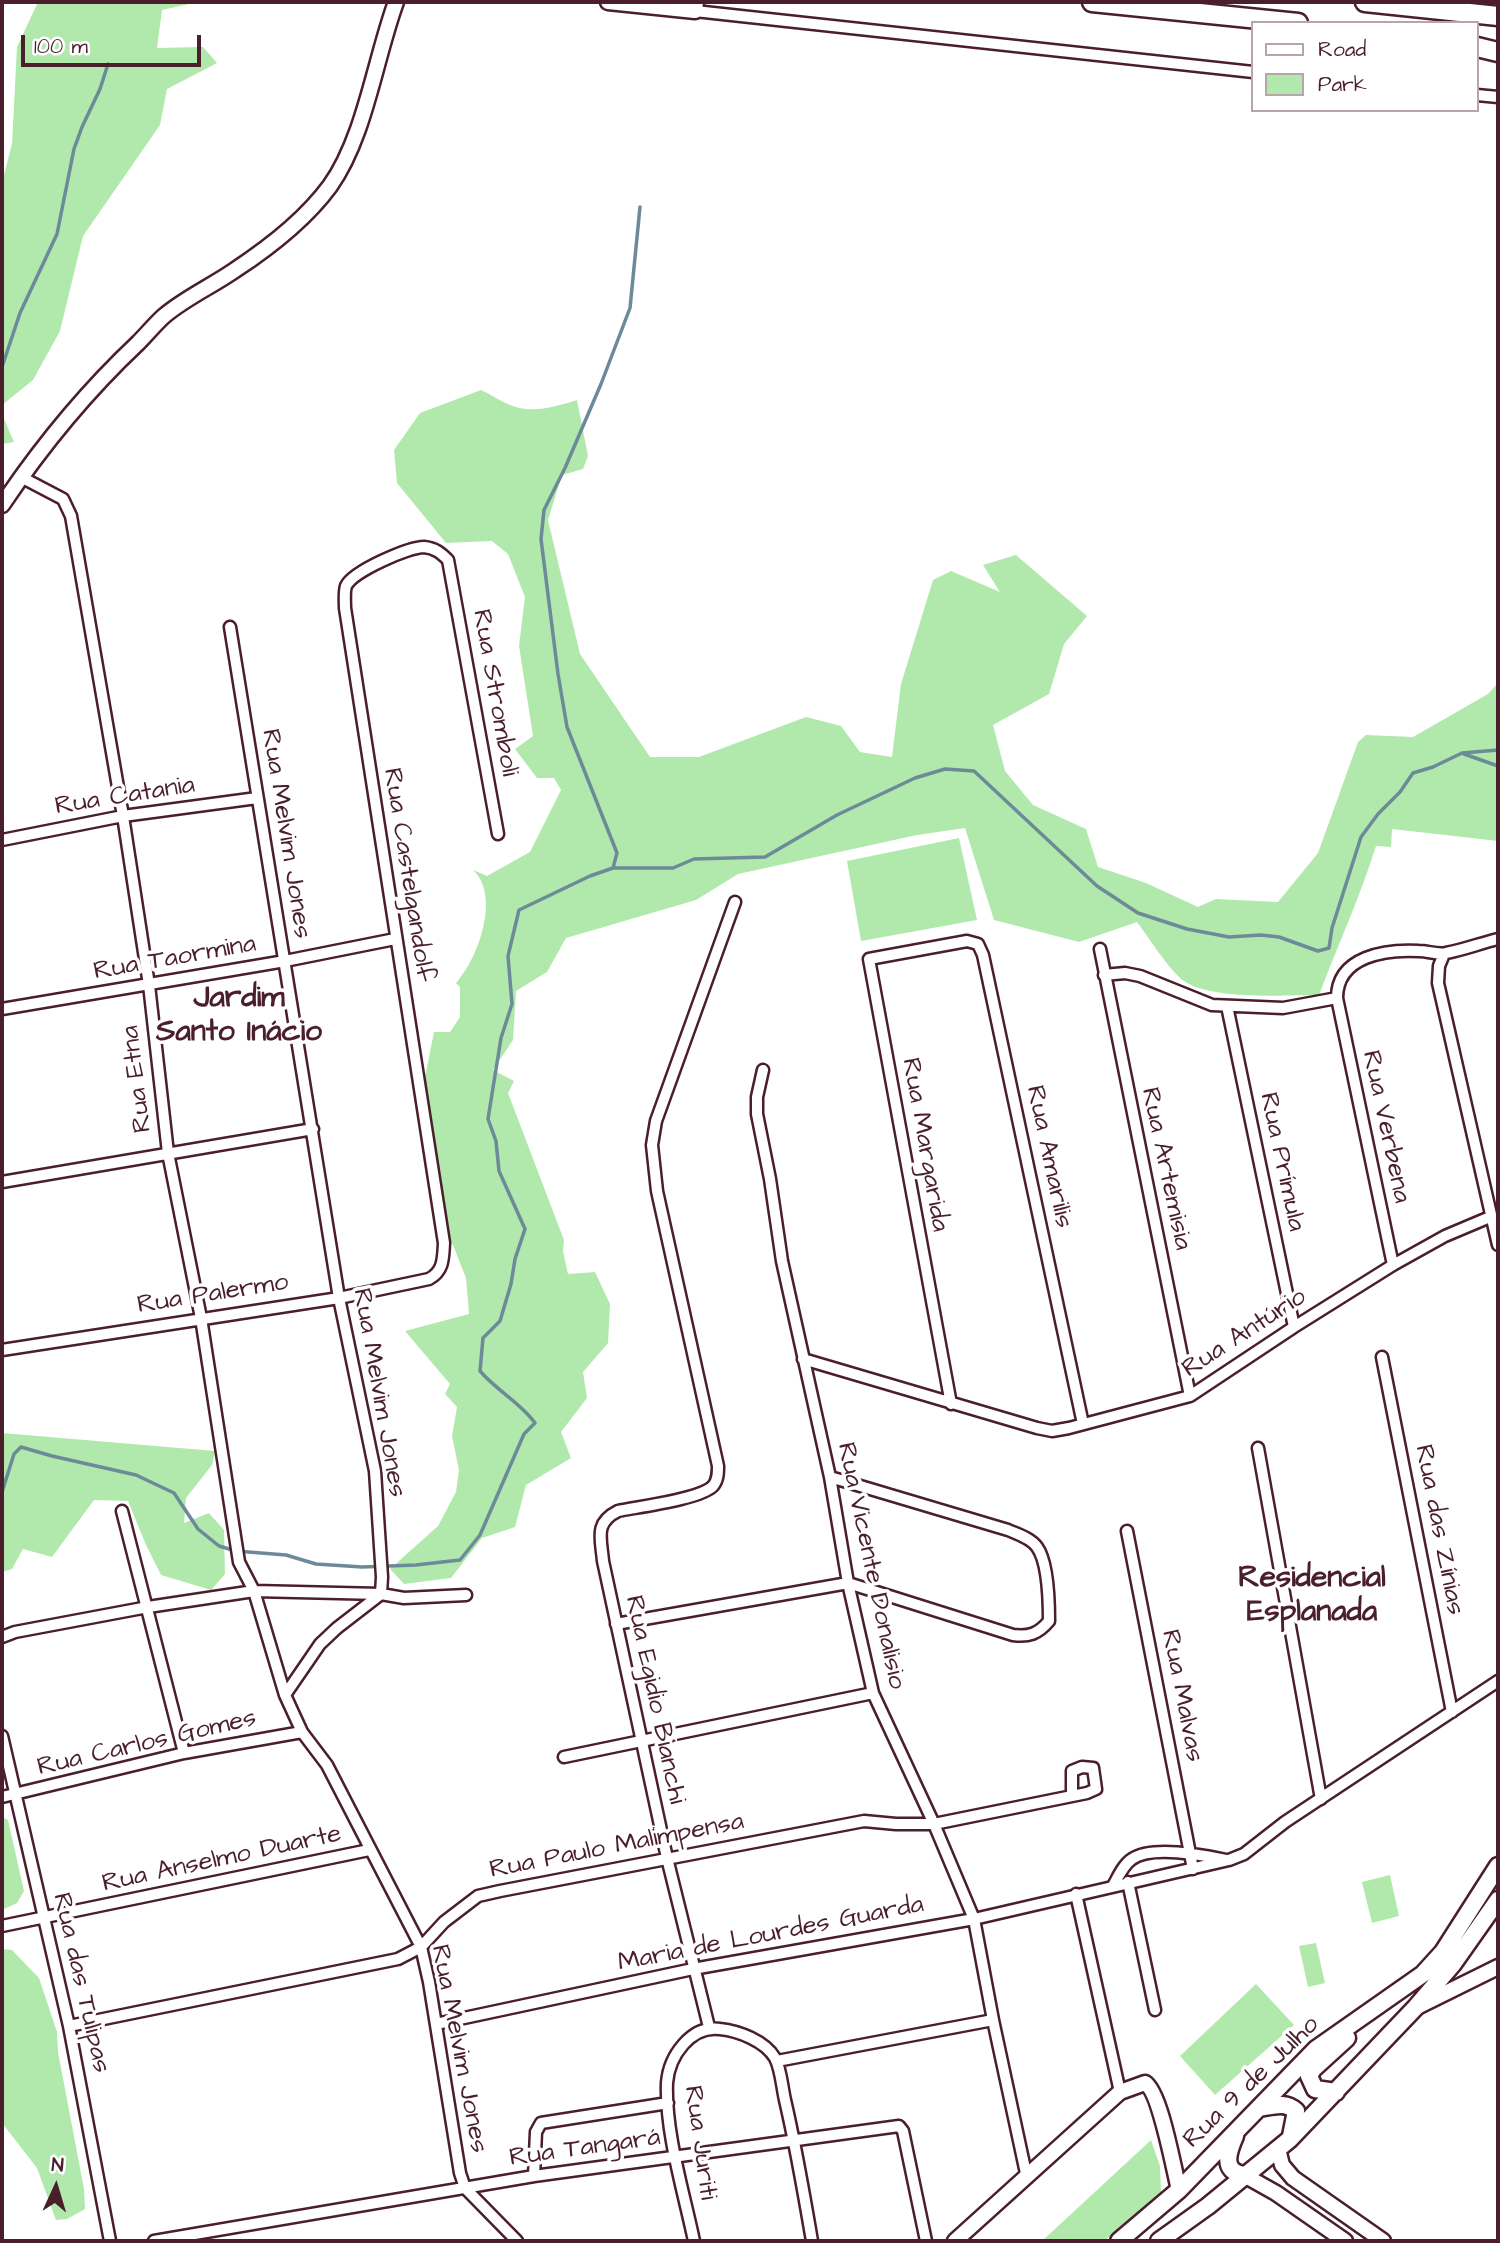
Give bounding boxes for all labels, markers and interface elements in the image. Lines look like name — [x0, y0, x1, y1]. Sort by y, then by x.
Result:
scale bar — [24, 21, 205, 65]
legend — [1252, 21, 1479, 112]
text: 100 m — [34, 32, 88, 61]
text: Road — [1318, 35, 1366, 64]
text: Park — [1318, 70, 1367, 99]
street label: Rua Stromboli — [464, 607, 524, 779]
street label: Rua Melvim Jones — [253, 727, 317, 941]
street label: Rua Castelgandolf — [375, 766, 439, 984]
street label: Rua Catania — [53, 771, 197, 823]
street label: Rua Taormina — [91, 929, 259, 989]
district label: Jardim Santo Inácio — [156, 982, 322, 1052]
street label: Rua Etna — [116, 1024, 160, 1134]
street label: Rua Verbena — [1354, 1048, 1416, 1206]
street label: Rua Margarida — [893, 1056, 955, 1234]
street label: Rua Amarilis — [1018, 1083, 1078, 1231]
street label: Rua Artemisia — [1133, 1085, 1197, 1253]
street label: Rua Prímula — [1251, 1090, 1311, 1234]
street label: Rua Palermo — [135, 1268, 291, 1322]
street label: Rua Antúrio — [1177, 1282, 1313, 1386]
street label: Rua Melvim Jones — [344, 1286, 412, 1500]
street label: Rua Vicente Donalisio — [829, 1440, 911, 1692]
street label: Rua das Zínias — [1406, 1442, 1470, 1618]
district label: Residencial Esplanada — [1238, 1562, 1386, 1632]
street label: Rua Egidio Bianchi — [617, 1593, 691, 1807]
street label: Rua Malvas — [1153, 1627, 1209, 1765]
street label: Rua Carlos Gomes — [35, 1704, 259, 1784]
street label: Rua Paulo Malimpensa — [487, 1807, 747, 1887]
street label: Rua Anselmo Duarte — [100, 1819, 344, 1901]
street label: Rua das Tulipas — [44, 1890, 116, 2076]
street label: Maria de Lourdes Guarda — [615, 1890, 927, 1980]
street label: Rua Melvim Jones — [422, 1942, 494, 2156]
street label: Rua 9 de Julho — [1178, 2010, 1326, 2156]
street label: Rua Juriti — [676, 2084, 722, 2202]
street label: Rua Tangará — [508, 2123, 662, 2175]
north arrow — [21, 2152, 91, 2222]
text: N — [51, 2152, 64, 2179]

